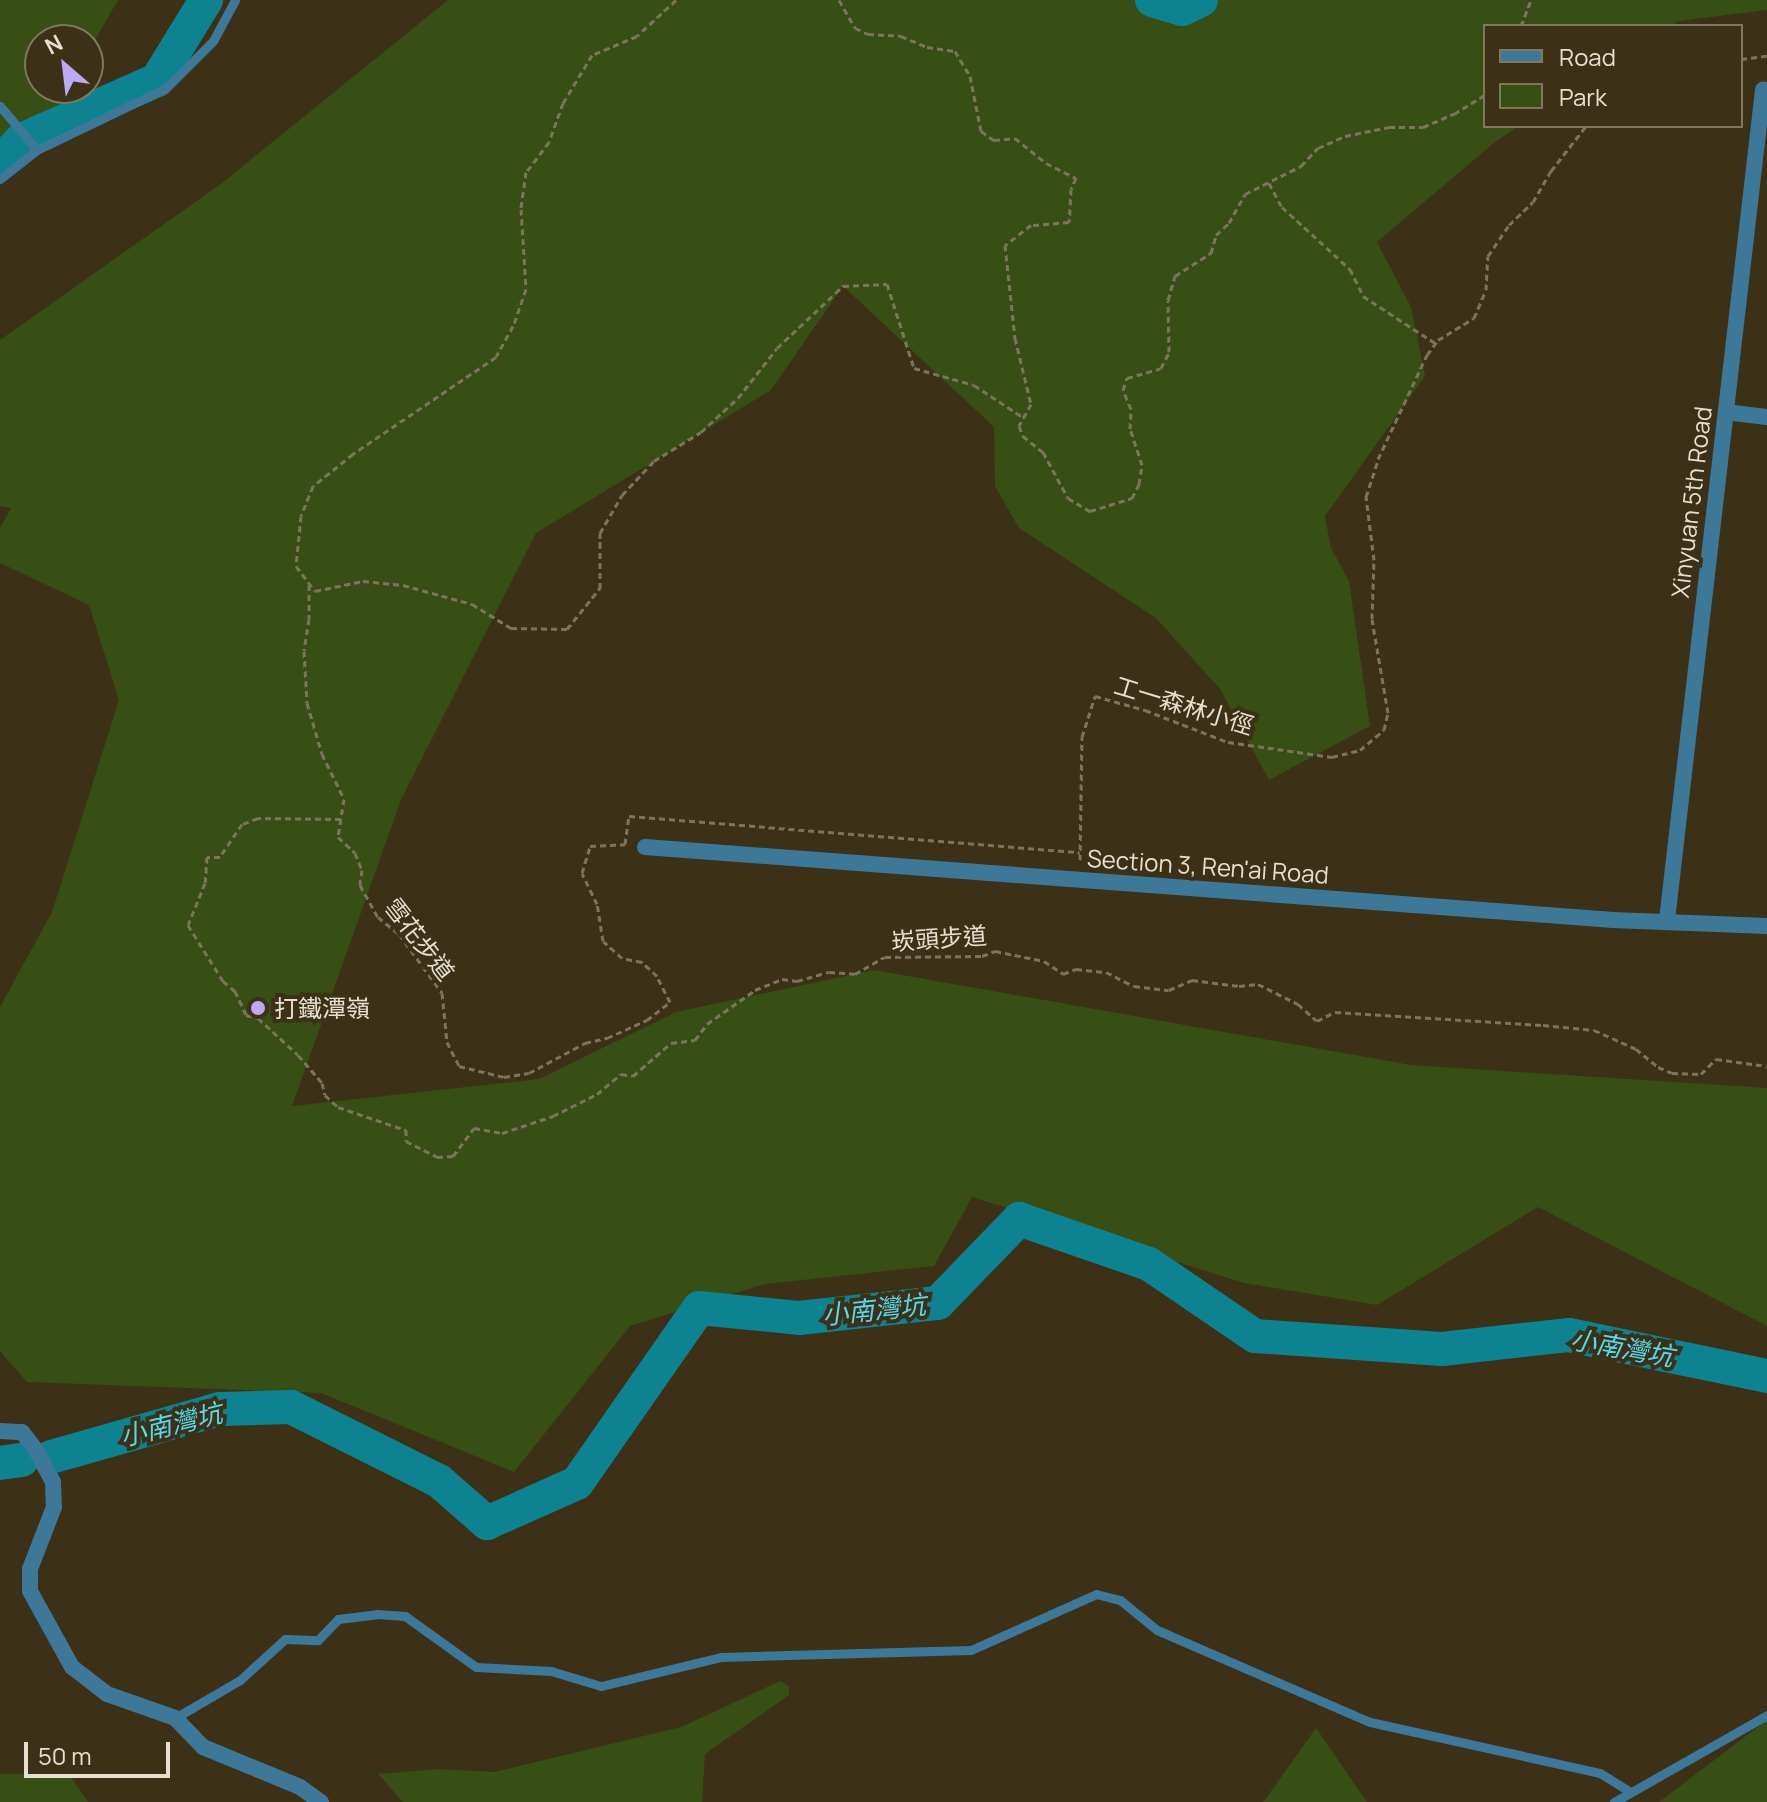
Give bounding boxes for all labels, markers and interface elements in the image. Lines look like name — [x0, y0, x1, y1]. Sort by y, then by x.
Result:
north arrow — [24, 24, 104, 104]
legend — [1483, 24, 1743, 128]
text: N — [40, 28, 68, 62]
text: Road — [1559, 40, 1616, 73]
text: Park — [1559, 80, 1607, 113]
street label: Xinyuan 5th Road — [1665, 405, 1717, 599]
street label: 工一森林小徑 — [1111, 670, 1257, 740]
street label: Section 3, Ren'ai Road — [1086, 843, 1330, 889]
street label: 雪花步道 — [379, 892, 461, 986]
street label: 崁頭步道 — [890, 920, 988, 956]
place label: 打鐵潭嶺 — [274, 994, 370, 1022]
marker: 打鐵潭嶺 — [249, 999, 267, 1017]
water label: 小南灣坑 — [821, 1289, 927, 1331]
water label: 小南灣坑 — [1568, 1324, 1676, 1372]
water label: 小南灣坑 — [117, 1397, 225, 1453]
scale bar — [28, 1726, 174, 1776]
text: 50 m — [38, 1739, 92, 1772]

